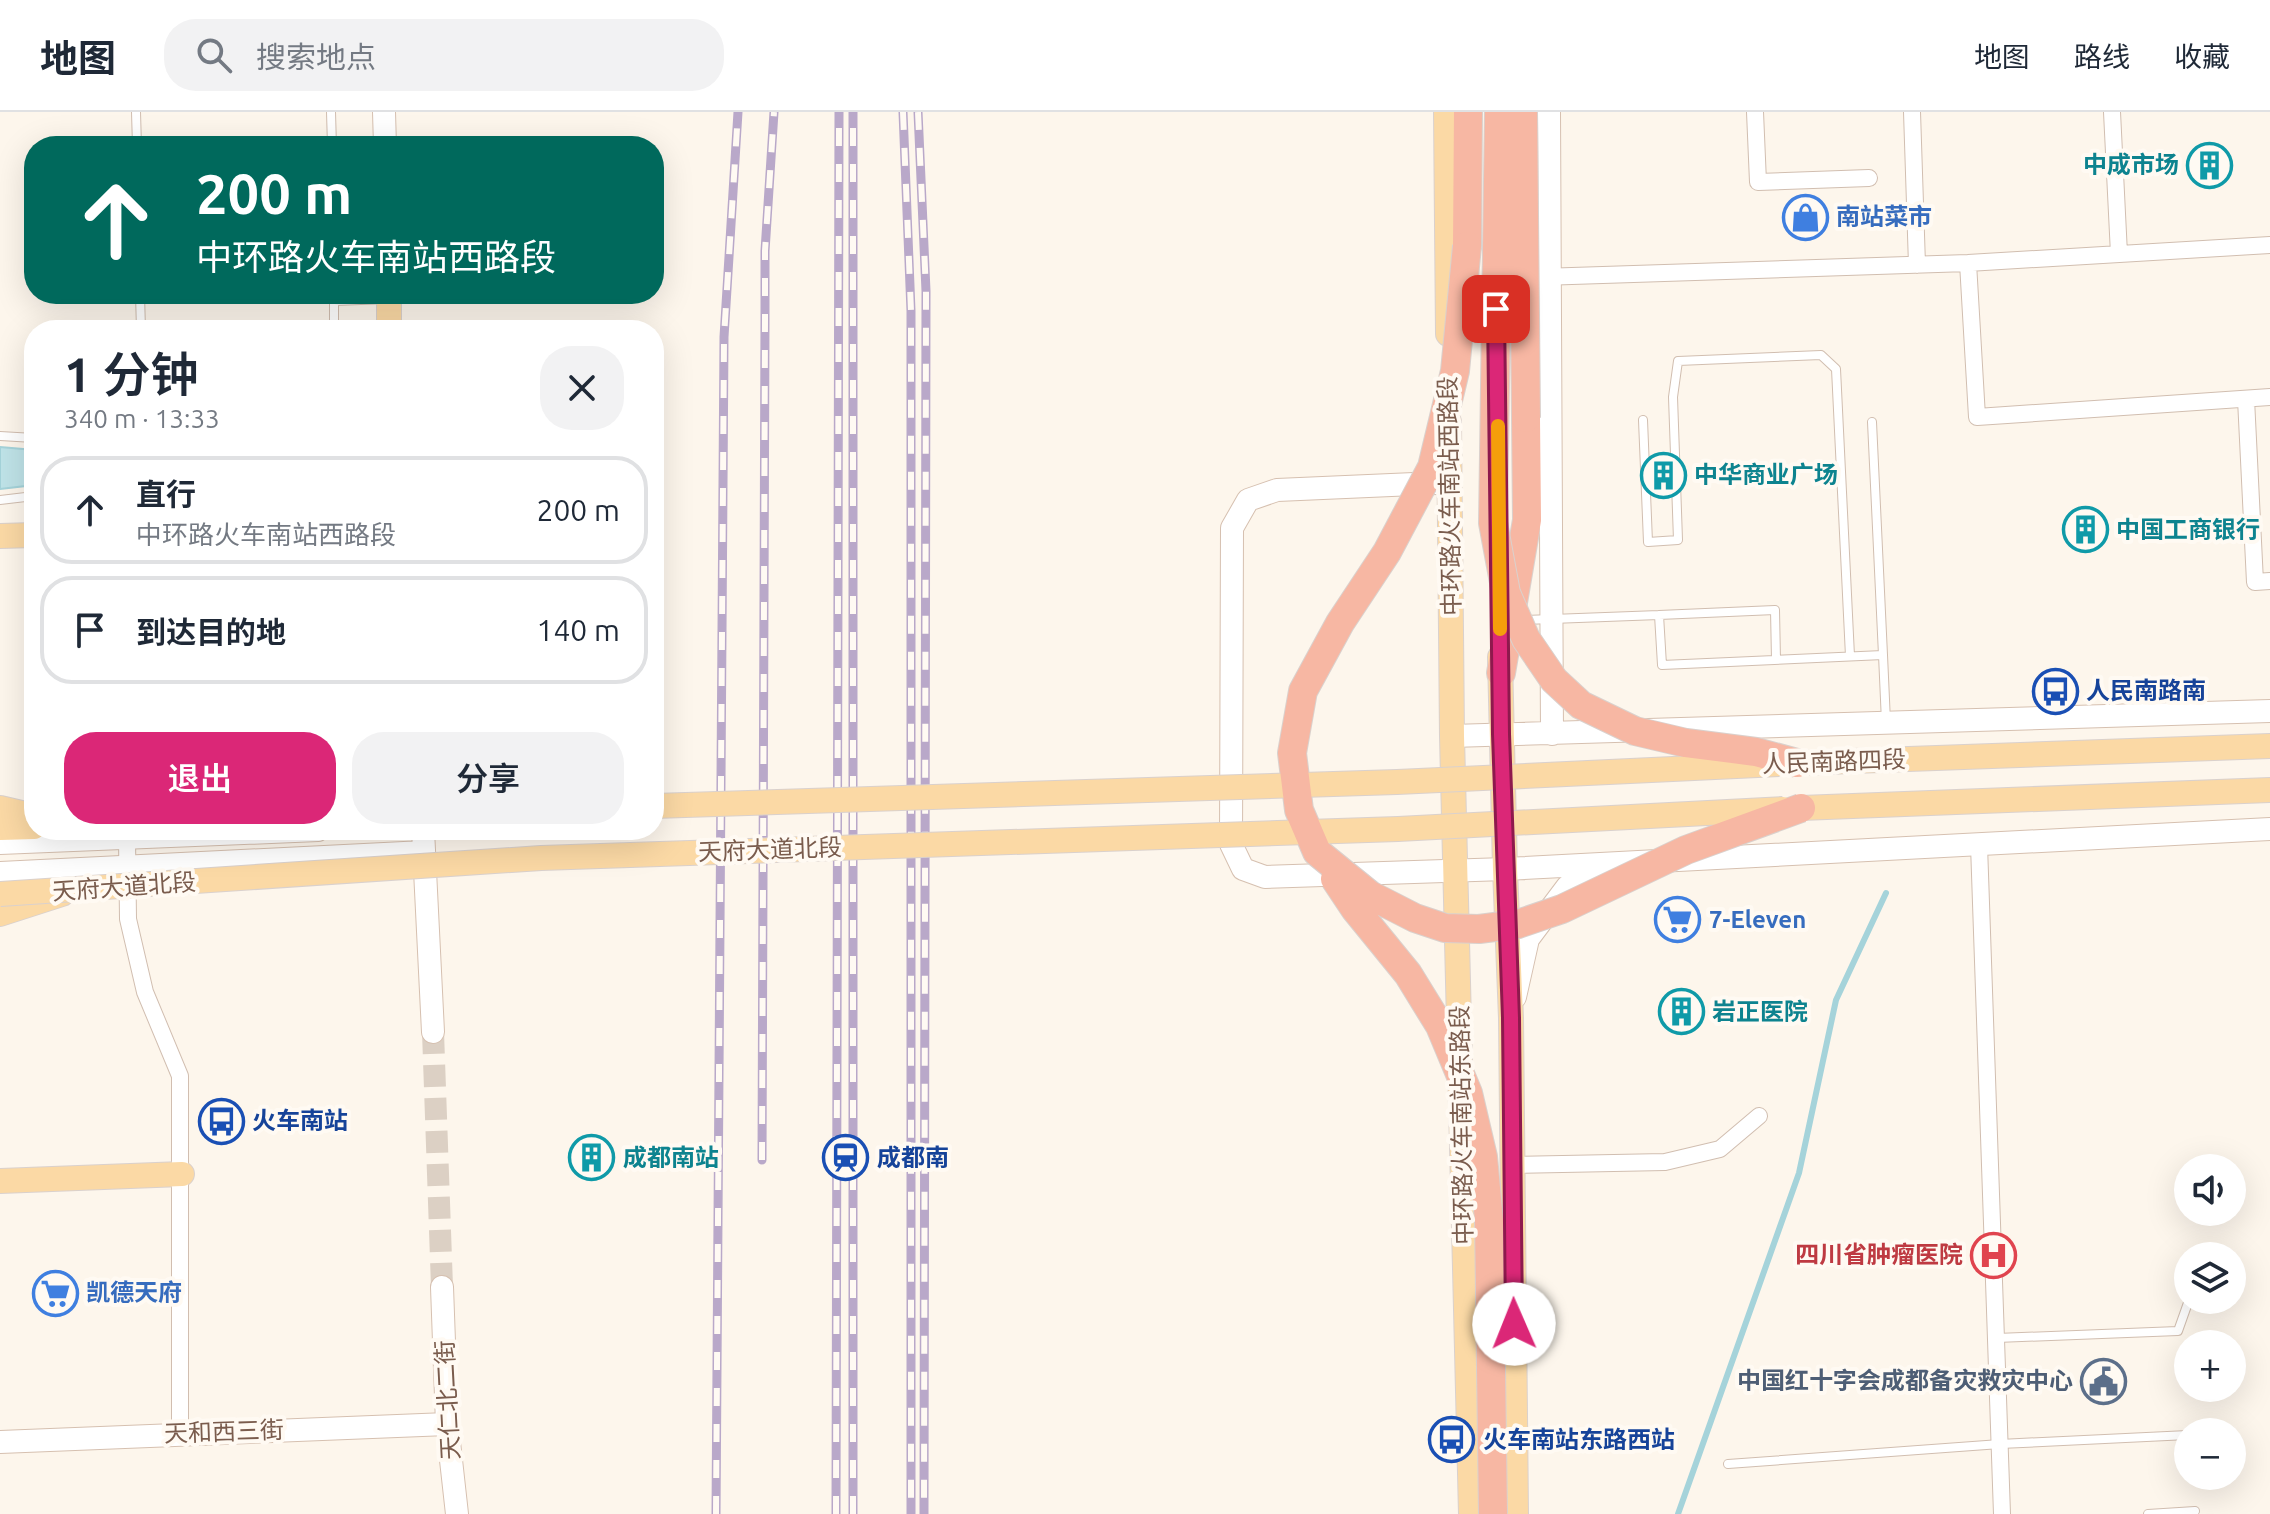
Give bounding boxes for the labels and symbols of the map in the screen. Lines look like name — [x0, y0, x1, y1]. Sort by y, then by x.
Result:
building icon: 中成市场 — [2186, 141, 2234, 189]
place label: 中成市场 — [2083, 151, 2179, 178]
shop icon: 南站菜市 — [1781, 193, 1829, 241]
place label: 南站菜市 — [1836, 203, 1932, 230]
pin — [1462, 275, 1530, 343]
street label: 中环路火车南站西路段 — [1434, 376, 1465, 616]
building icon: 中华商业广场 — [1639, 451, 1687, 499]
place label: 中华商业广场 — [1694, 461, 1838, 488]
building icon: 中国工商银行 — [2061, 506, 2109, 554]
place label: 中国工商银行 — [2116, 516, 2260, 543]
bus stop icon: 人民南路南 — [2031, 667, 2079, 715]
place label: 人民南路南 — [2086, 677, 2206, 704]
street label: 人民南路四段 — [1762, 745, 1906, 778]
street label: 天府大道北段 — [698, 833, 842, 866]
street label: 天府大道北段 — [51, 868, 197, 905]
supermarket icon: 7-Eleven — [1654, 896, 1702, 944]
place label: 7-Eleven — [1709, 906, 1806, 933]
building icon: 岩正医院 — [1657, 988, 1705, 1036]
place label: 岩正医院 — [1712, 998, 1808, 1025]
street label: 中环路火车南站东路段 — [1446, 1005, 1477, 1245]
bus stop icon: 火车南站 — [197, 1097, 245, 1145]
place label: 火车南站 — [252, 1107, 348, 1134]
building icon: 成都南站 — [568, 1134, 616, 1182]
station icon: 成都南 — [822, 1134, 870, 1182]
place label: 成都南站 — [623, 1144, 719, 1171]
place label: 成都南 — [877, 1144, 949, 1171]
hospital icon: 四川省肿瘤医院 — [1970, 1231, 2018, 1279]
place label: 四川省肿瘤医院 — [1795, 1241, 1963, 1268]
supermarket icon: 凯德天府 — [31, 1269, 79, 1317]
place label: 凯德天府 — [86, 1279, 182, 1306]
position arrow — [1472, 1282, 1556, 1366]
street label: 天仁北二街 — [431, 1339, 464, 1461]
public building icon: 中国红十字会成都备灾救灾中心 — [2080, 1357, 2128, 1405]
place label: 中国红十字会成都备灾救灾中心 — [1737, 1367, 2073, 1394]
street label: 天和西三街 — [164, 1416, 284, 1447]
bus stop icon: 火车南站东路西站 — [1428, 1416, 1476, 1464]
place label: 火车南站东路西站 — [1483, 1426, 1675, 1453]

